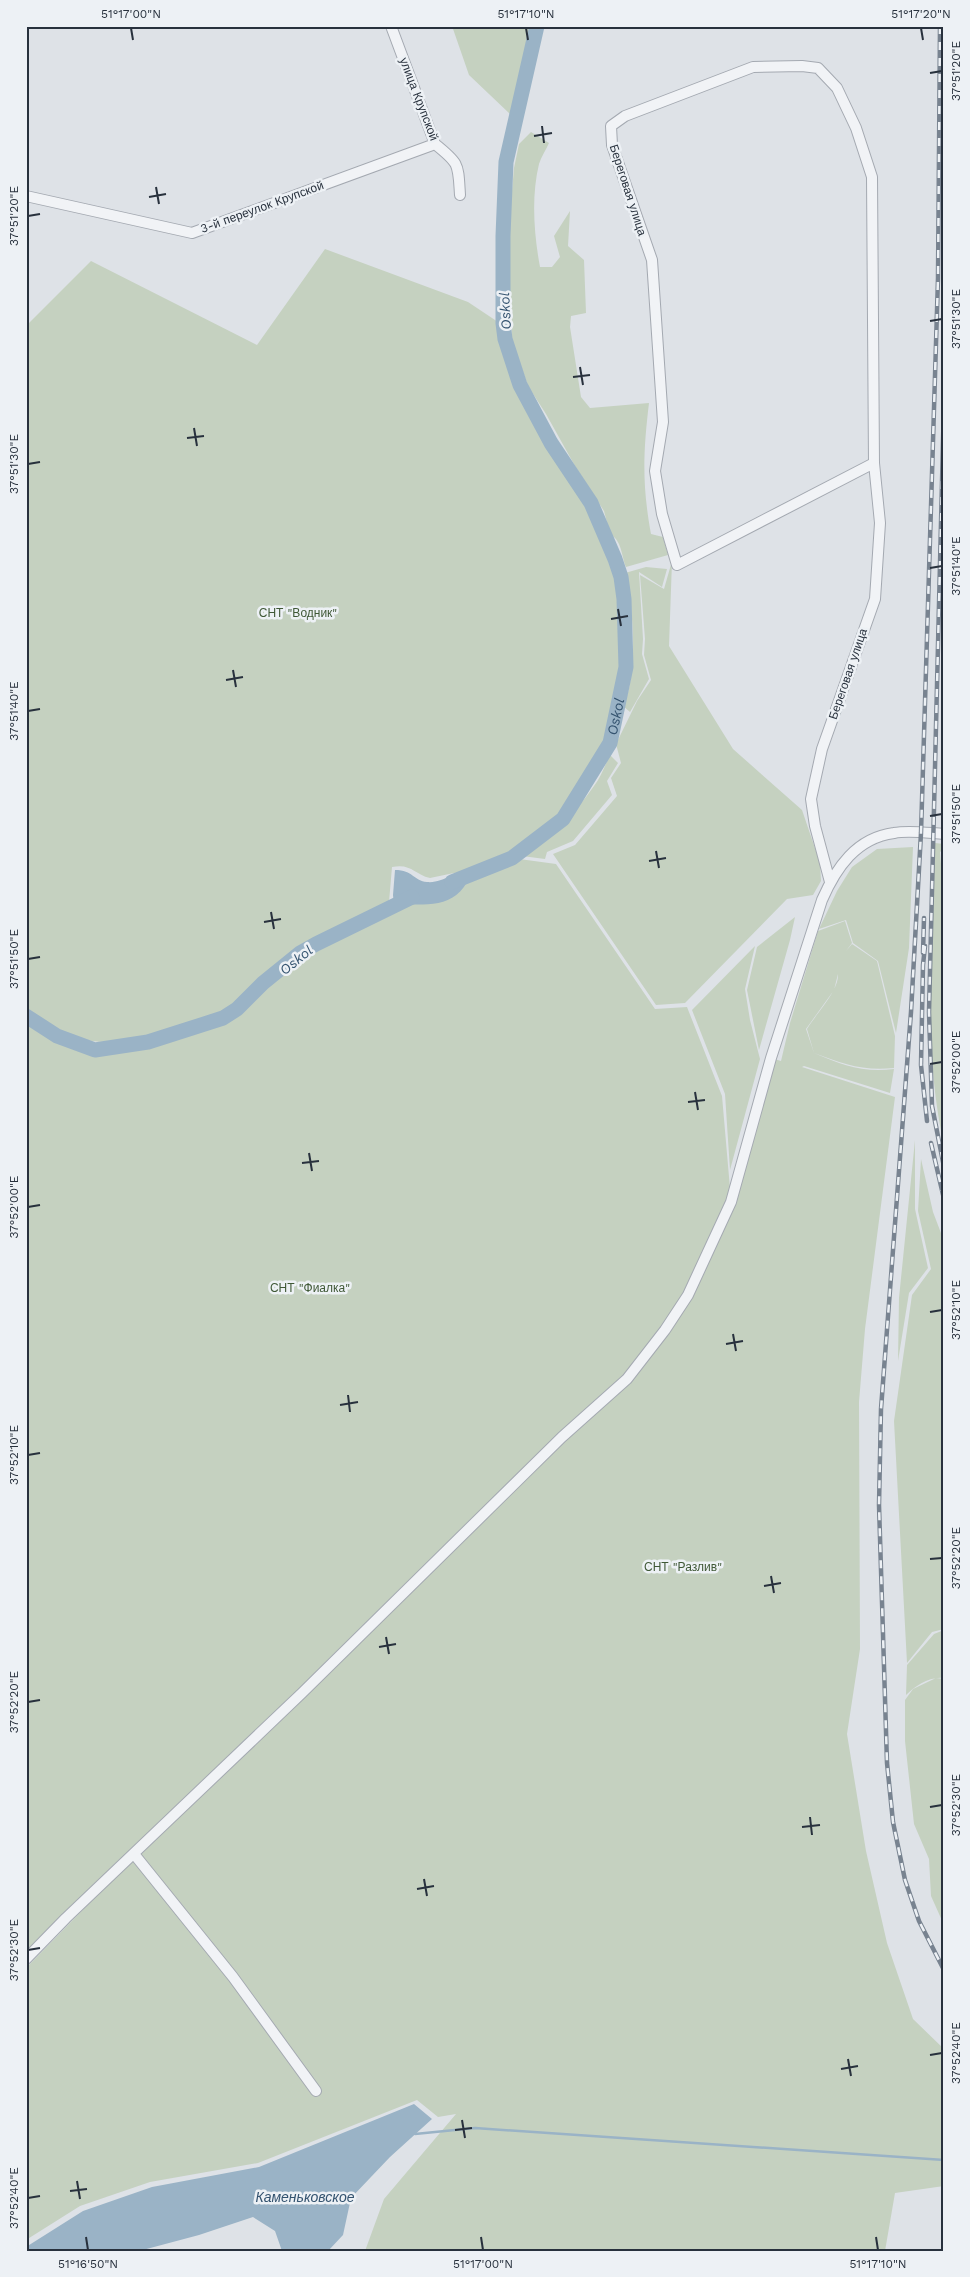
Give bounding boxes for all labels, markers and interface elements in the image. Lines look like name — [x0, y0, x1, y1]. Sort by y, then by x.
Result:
text: 51°17'00"N — [101, 7, 161, 21]
text: 51°17'10"N — [497, 7, 555, 21]
text: 51°17'20"N — [891, 7, 951, 21]
text: 37°51'20"E — [949, 41, 963, 101]
street label: улица Крупской — [397, 55, 441, 143]
street label: Береговая улица — [607, 143, 649, 238]
street label: 3-й переулок Крупской — [199, 178, 325, 236]
text: 37°51'20"E — [7, 186, 21, 246]
text: 37°51'30"E — [949, 289, 963, 349]
water label: Oskol — [496, 292, 514, 330]
text: 37°51'30"E — [7, 434, 21, 494]
text: 37°51'40"E — [949, 536, 963, 596]
park label: СНТ "Водник" — [259, 606, 337, 620]
street label: Береговая улица — [826, 626, 870, 721]
text: 37°51'40"E — [7, 681, 21, 741]
water label: Oskol — [604, 697, 627, 737]
text: 37°51'50"E — [949, 784, 963, 844]
text: 37°51'50"E — [7, 929, 21, 989]
water label: Oskol — [276, 942, 316, 978]
text: 37°52'00"E — [949, 1030, 963, 1093]
text: 37°52'00"E — [7, 1175, 21, 1238]
text: 37°52'10"E — [949, 1280, 963, 1340]
park label: СНТ "Фиалка" — [270, 1281, 350, 1295]
text: 37°52'10"E — [7, 1425, 21, 1485]
text: 37°52'20"E — [949, 1526, 963, 1589]
park label: СНТ "Разлив" — [644, 1560, 722, 1574]
text: 37°52'20"E — [7, 1670, 21, 1733]
text: 37°52'30"E — [949, 1773, 963, 1836]
text: 37°52'30"E — [7, 1918, 21, 1981]
text: 37°52'40"E — [949, 2022, 963, 2084]
text: 37°52'40"E — [7, 2167, 21, 2229]
water label: Каменьковское — [255, 2189, 355, 2205]
text: 51°16'50"N — [58, 2257, 118, 2271]
text: 51°17'00"N — [453, 2257, 513, 2271]
text: 51°17'10"N — [849, 2257, 907, 2271]

